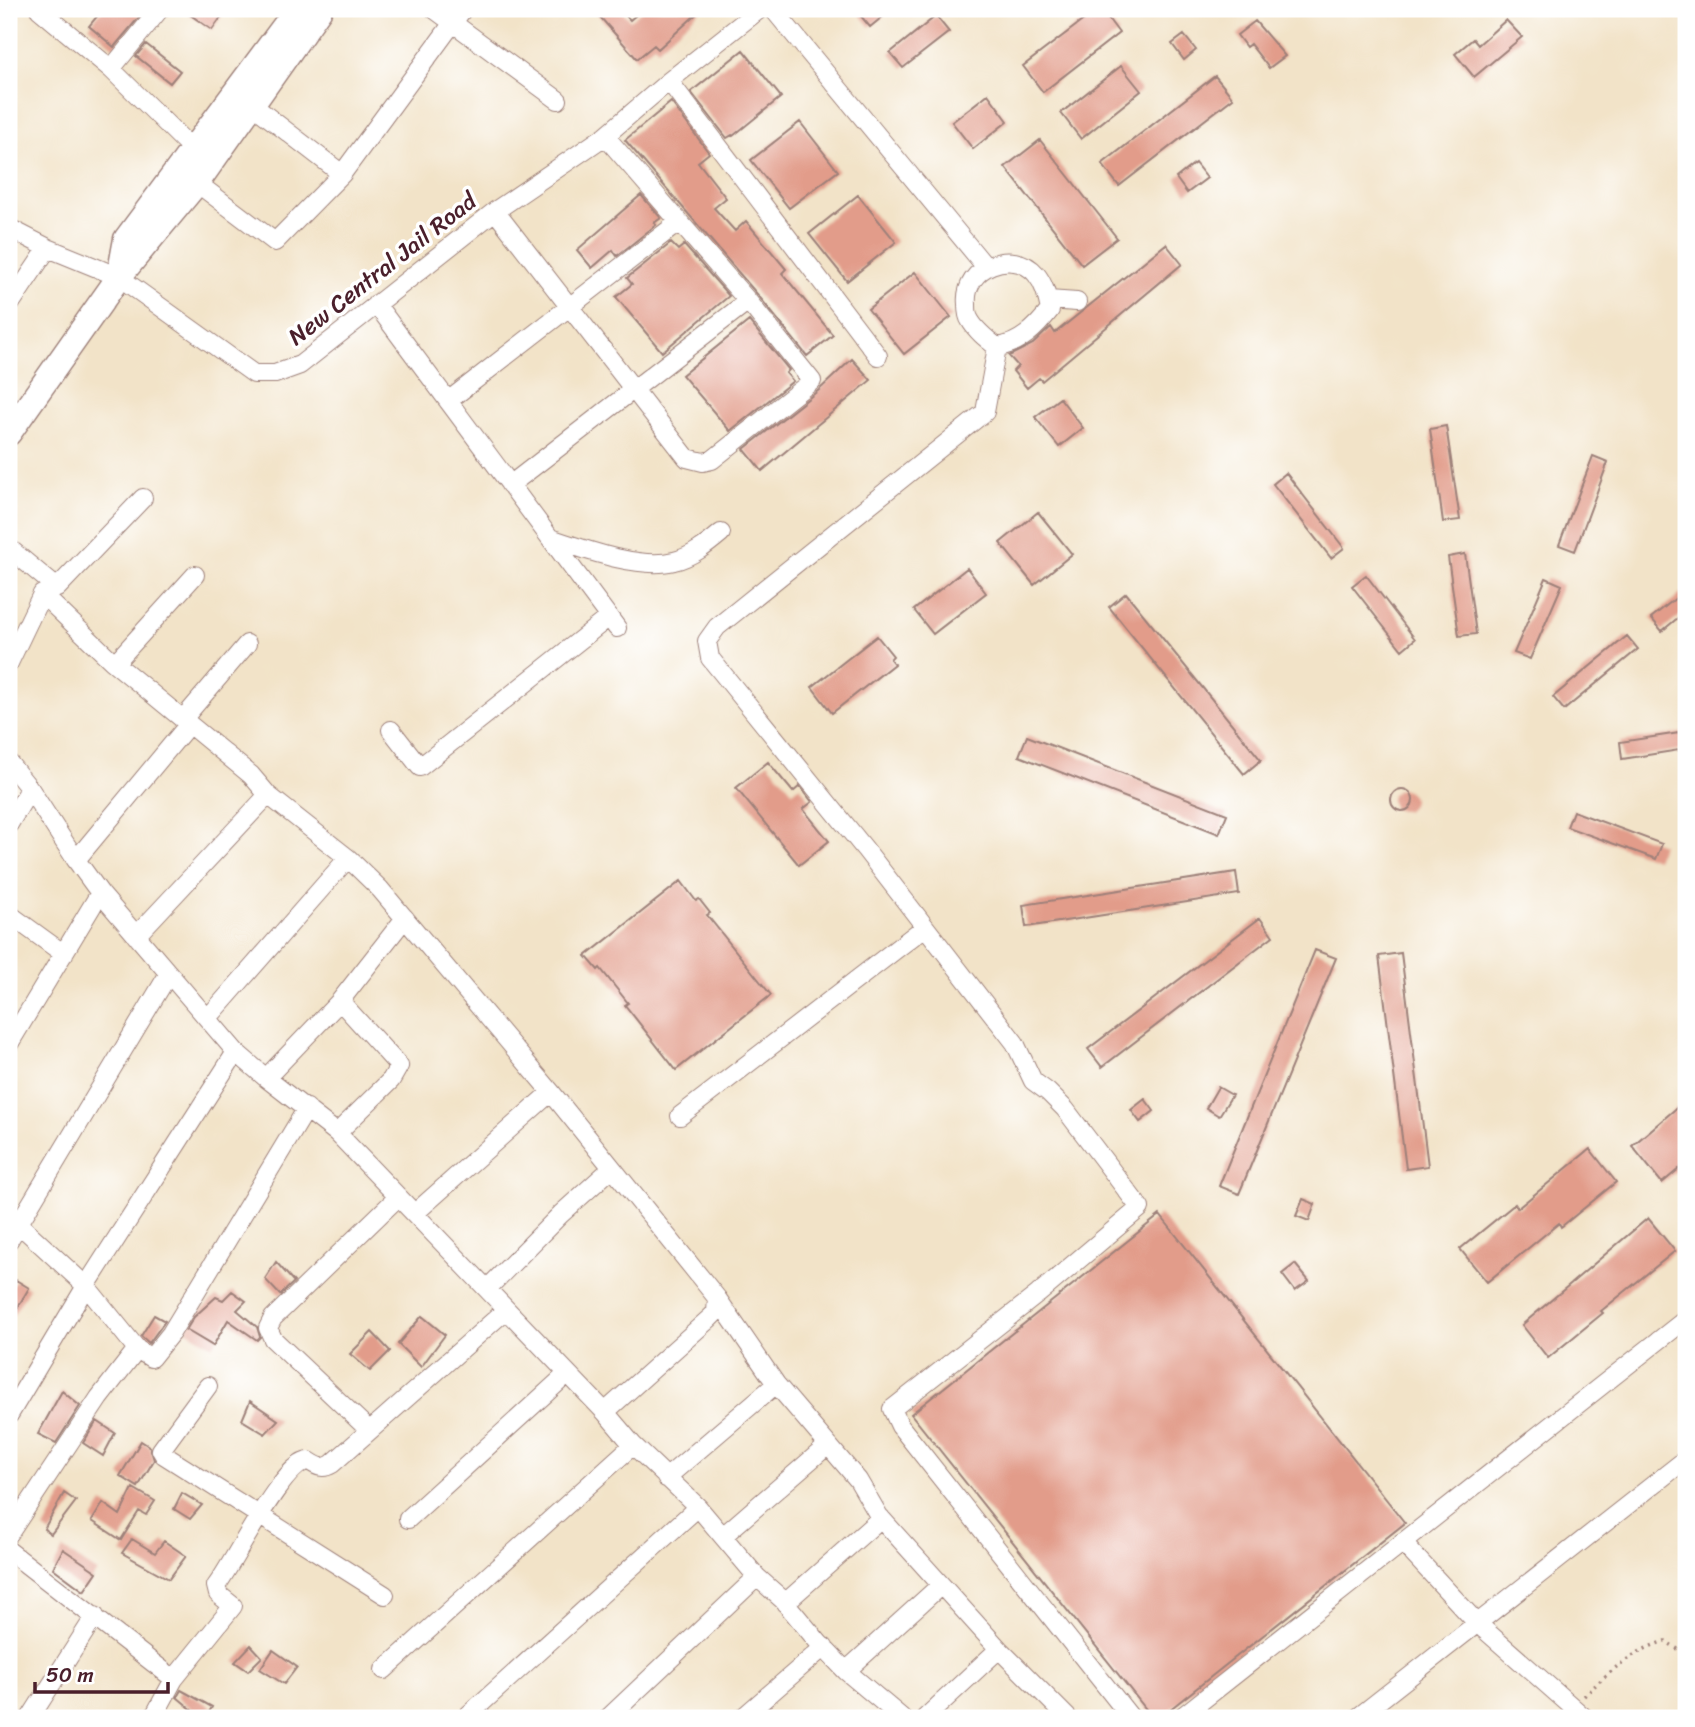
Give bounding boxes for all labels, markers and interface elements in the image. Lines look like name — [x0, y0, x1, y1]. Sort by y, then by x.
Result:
street label: New Central Jail Road — [278, 180, 488, 357]
scale bar — [35, 1650, 168, 1694]
text: 50 m — [46, 1656, 94, 1694]

